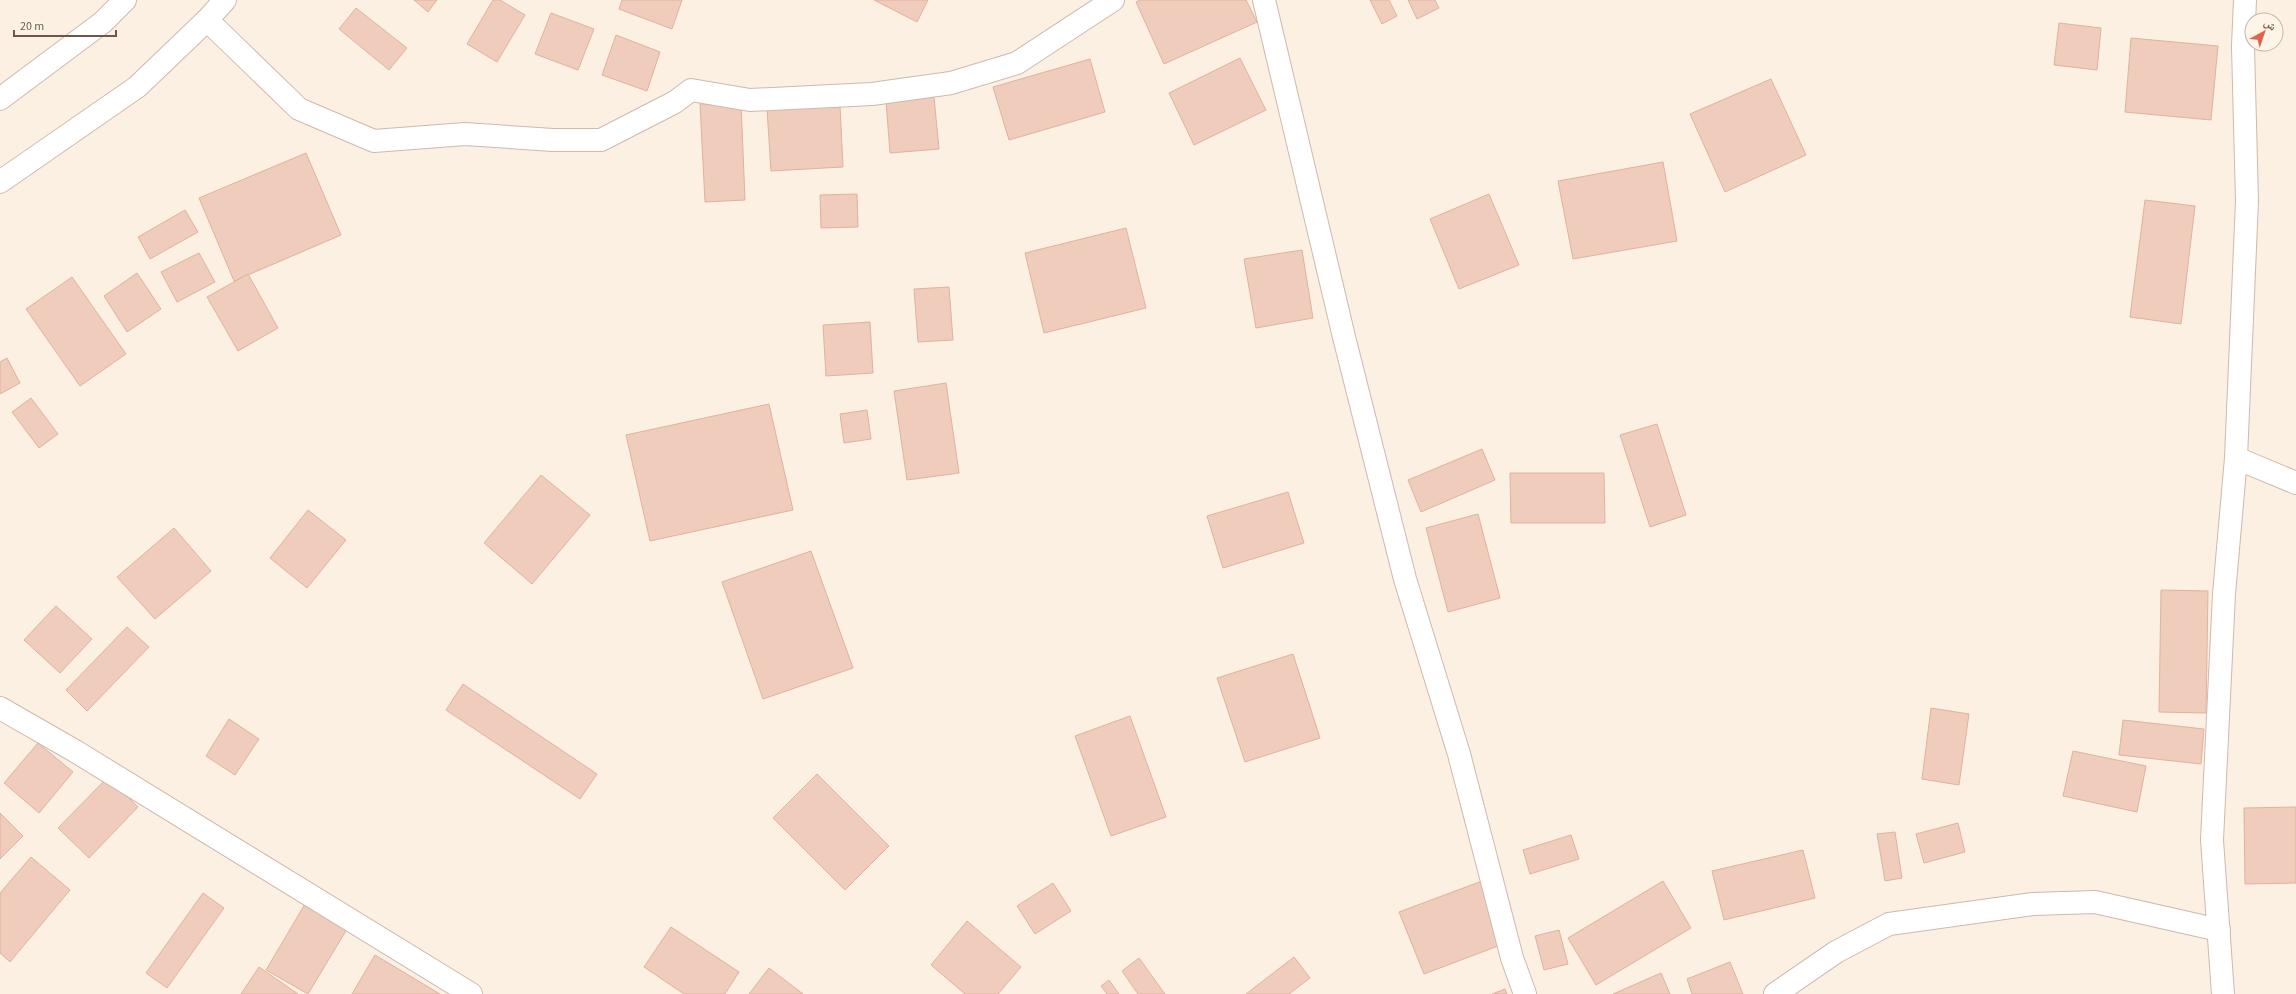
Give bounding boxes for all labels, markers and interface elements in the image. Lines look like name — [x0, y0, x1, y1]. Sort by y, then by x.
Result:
scale bar — [14, 12, 116, 38]
north arrow — [2244, 12, 2284, 52]
text: ش — [2261, 15, 2280, 34]
text: 20 m — [20, 18, 44, 35]

